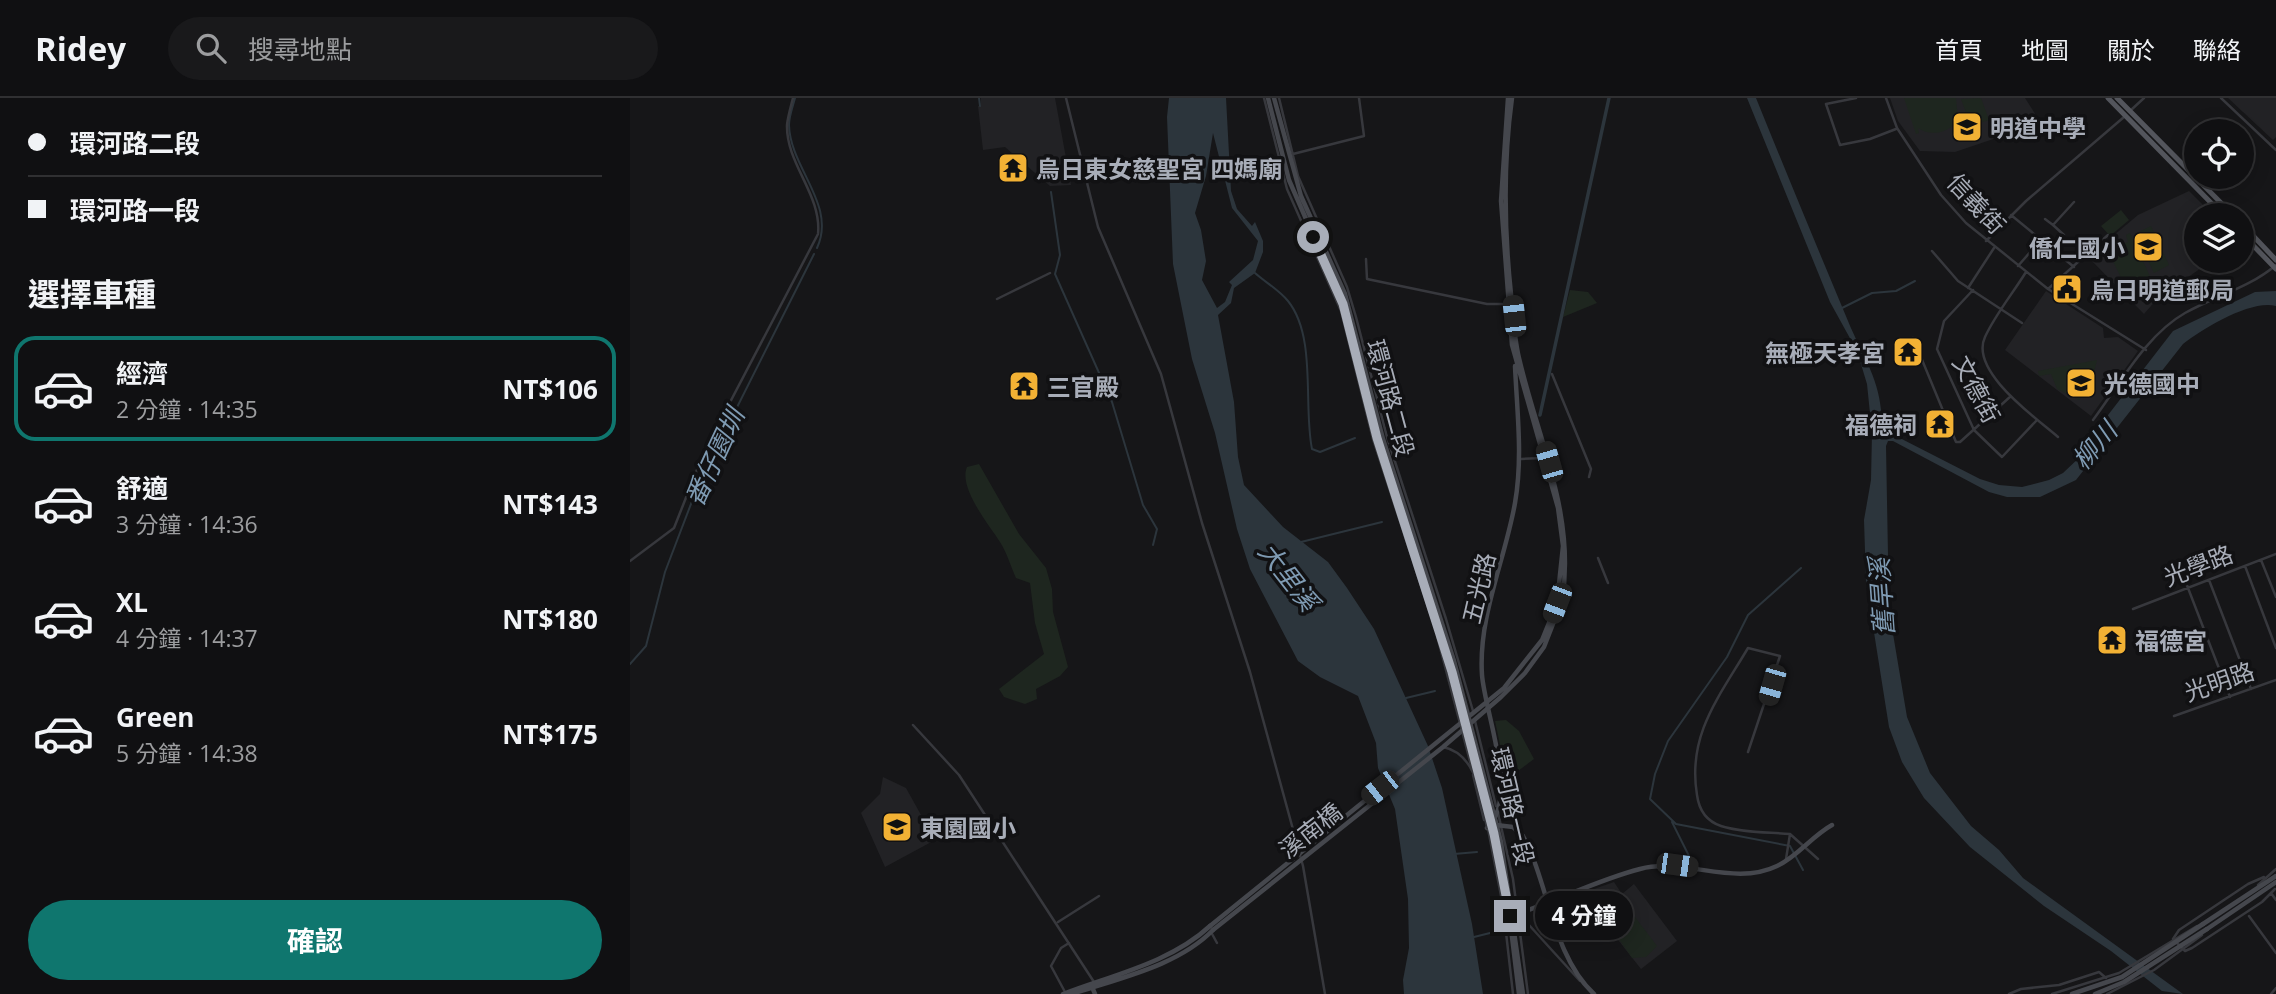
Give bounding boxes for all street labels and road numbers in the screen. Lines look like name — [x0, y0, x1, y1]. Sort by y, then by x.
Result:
street label: 信義街 — [1940, 165, 2014, 241]
street label: 環河路二段 — [1360, 336, 1422, 460]
street label: 文德街 — [1946, 349, 2008, 429]
street label: 光學路 — [2158, 537, 2238, 593]
street label: 五光路 — [1454, 549, 1502, 627]
street label: 光明路 — [2180, 654, 2258, 708]
street label: 環河路一段 — [1483, 744, 1543, 868]
street label: 溪南橋 — [1271, 795, 1349, 865]

